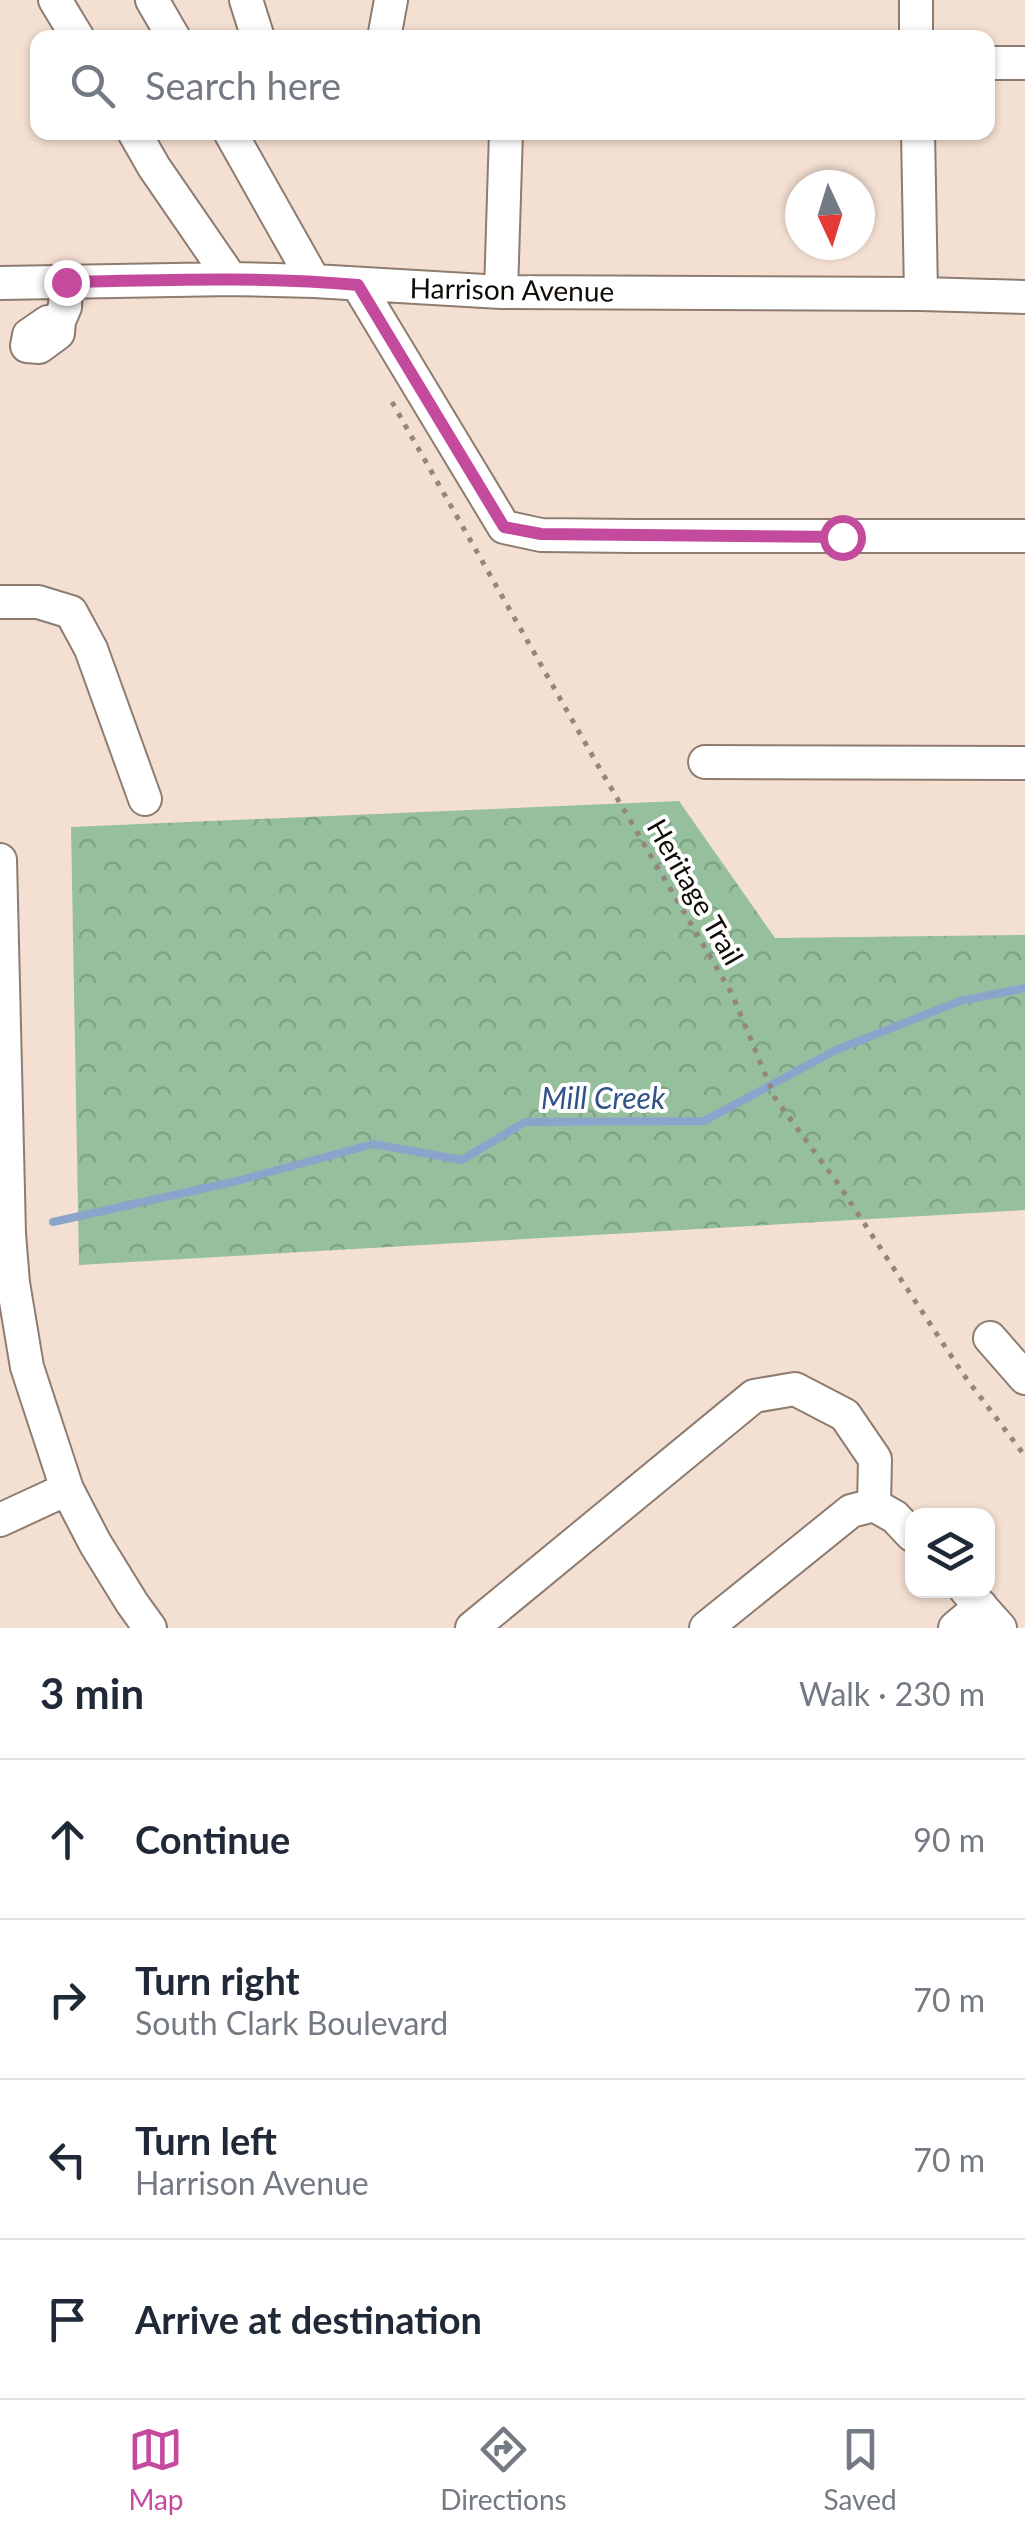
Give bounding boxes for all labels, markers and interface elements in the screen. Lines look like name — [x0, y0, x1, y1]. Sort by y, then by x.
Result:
search box — [30, 30, 995, 140]
icon: search — [65, 58, 120, 113]
text: Search here — [145, 62, 341, 108]
north arrow — [785, 170, 875, 260]
route end — [44, 260, 90, 306]
street label: Harrison Avenue — [409, 270, 615, 308]
route start — [820, 515, 866, 561]
street label: Heritage Trail — [640, 813, 751, 970]
water label: Mill Creek — [541, 1079, 666, 1115]
map controls — [905, 1508, 995, 1598]
button: layers — [905, 1508, 995, 1598]
text: 3 min — [40, 1668, 144, 1718]
text: Walk · 230 m — [799, 1674, 985, 1713]
icon: ahead — [40, 1812, 95, 1867]
text: Continue — [135, 1816, 290, 1862]
text: 90 m — [913, 1820, 985, 1859]
text: Turn right — [135, 1957, 300, 2003]
icon: right — [40, 1972, 95, 2027]
text: 70 m — [913, 1980, 985, 2019]
text: South Clark Boulevard — [135, 2003, 448, 2042]
text: Turn left — [135, 2117, 277, 2163]
icon: left — [40, 2132, 95, 2187]
text: 70 m — [913, 2140, 985, 2179]
text: Harrison Avenue — [135, 2163, 369, 2202]
icon: arrive — [40, 2292, 95, 2347]
text: Arrive at destination — [135, 2296, 482, 2342]
tab: Map — [128, 2422, 184, 2516]
tab: Directions — [440, 2422, 567, 2516]
tab: Saved — [823, 2422, 897, 2516]

